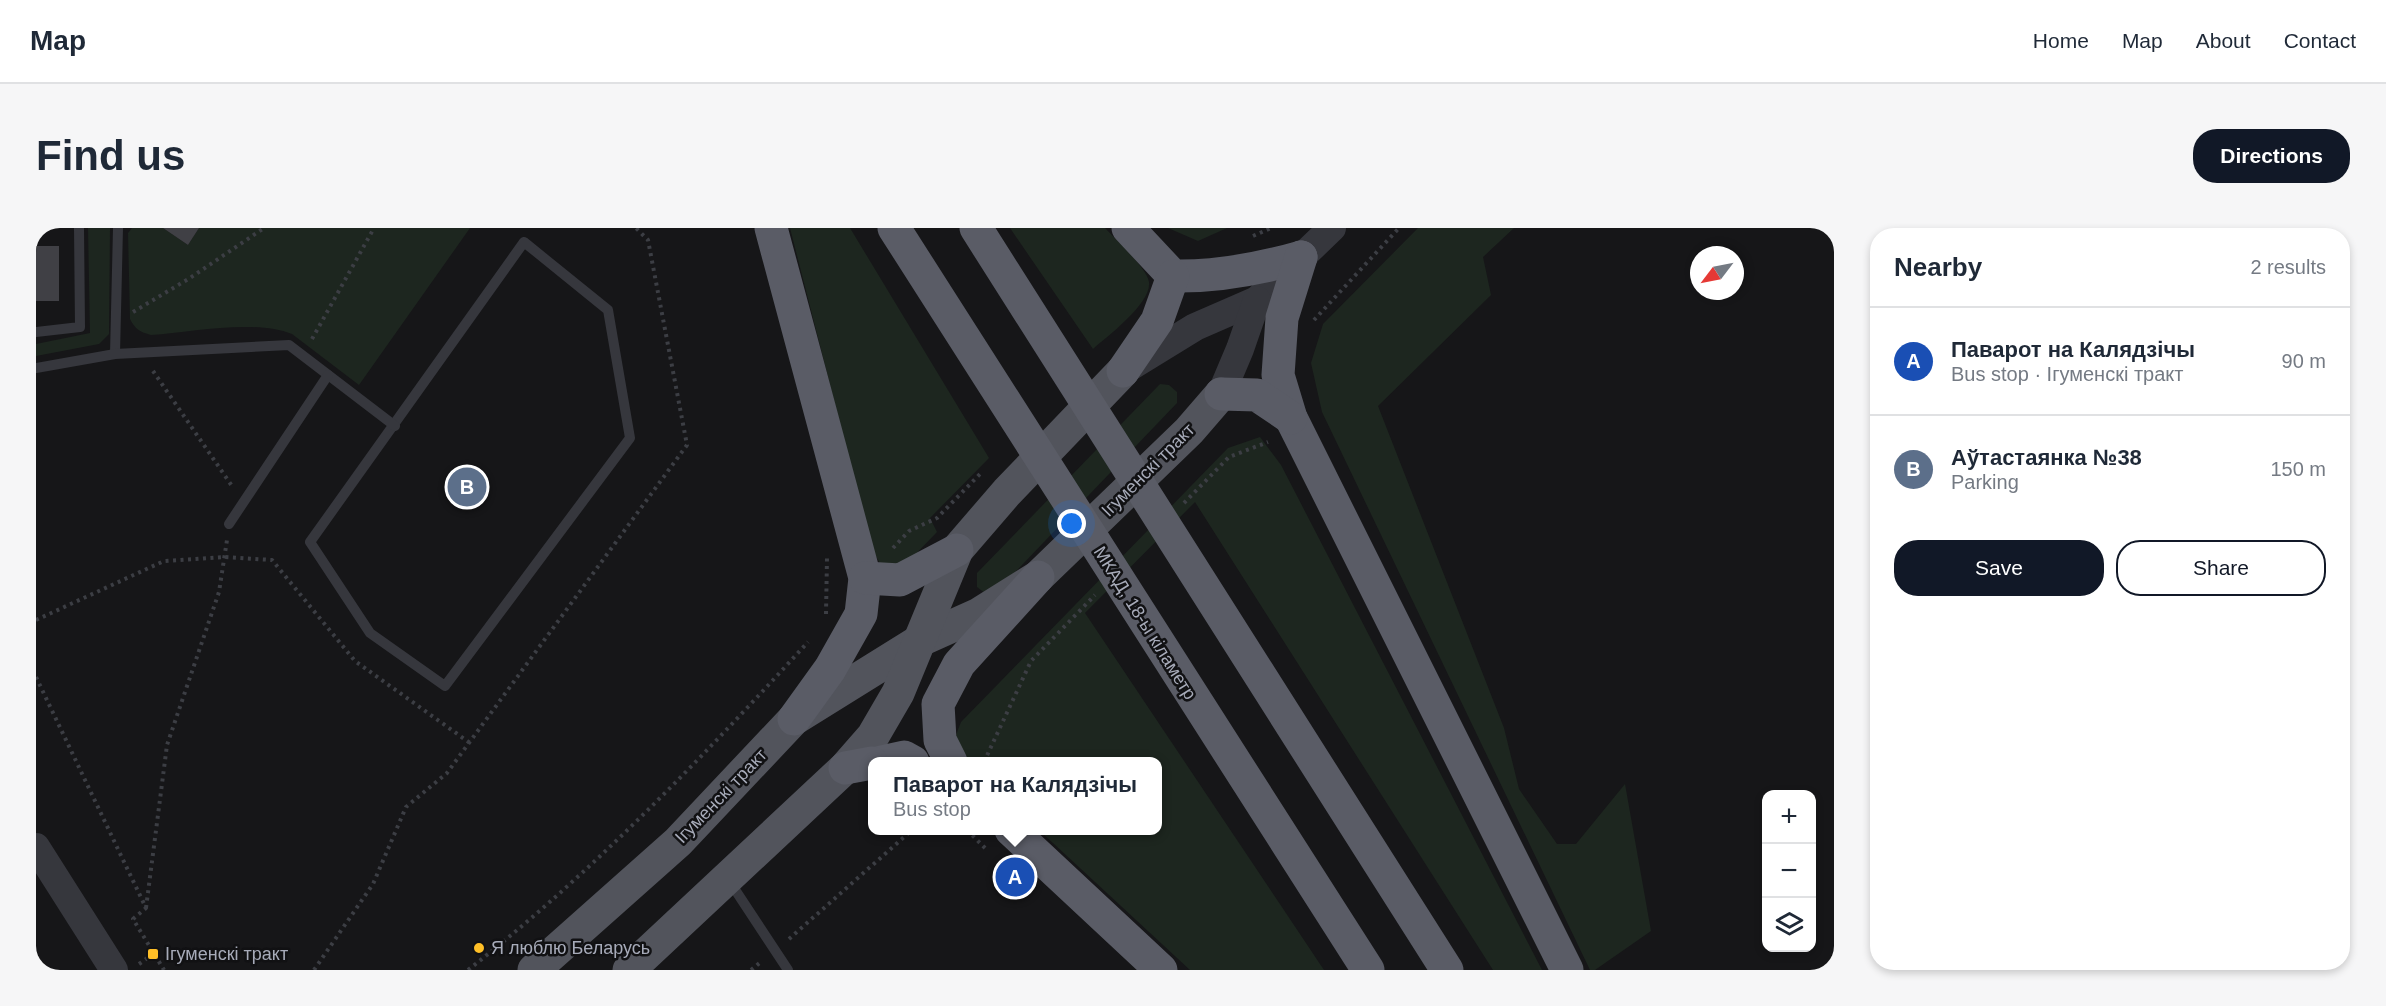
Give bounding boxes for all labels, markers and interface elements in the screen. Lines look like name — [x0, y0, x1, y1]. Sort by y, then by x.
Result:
text: Map — [30, 25, 86, 56]
text: Home — [2033, 29, 2089, 52]
text: Map — [2122, 29, 2163, 52]
text: About — [2196, 29, 2251, 52]
text: Contact — [2284, 29, 2356, 52]
button: Directions — [2193, 129, 2350, 183]
text: Find us — [36, 132, 185, 179]
north arrow — [1690, 246, 1744, 300]
text: Nearby — [1894, 252, 1982, 282]
text: 2 results — [2250, 256, 2326, 278]
text: Паварот на Калядзічы — [1951, 337, 2195, 362]
text: A — [1906, 350, 1921, 372]
text: 90 m — [2282, 350, 2326, 372]
text: Bus stop · Ігуменскі тракт — [1951, 363, 2183, 385]
street label: Ігуменскі тракт — [1097, 419, 1199, 521]
text: Аўтастаянка №38 — [1951, 445, 2142, 470]
text: B — [1906, 458, 1921, 480]
text: 150 m — [2270, 458, 2326, 480]
pin: B — [448, 464, 486, 510]
text: Parking — [1951, 471, 2019, 493]
your location — [1057, 509, 1086, 538]
button: Save — [1894, 540, 2104, 596]
button: Share — [2116, 540, 2326, 596]
street label: МКАД, 18-ы кіламетр — [1090, 543, 1200, 703]
street label: Ігуменскі тракт — [671, 745, 771, 847]
popup — [868, 757, 1162, 835]
text: Паварот на Калядзічы — [893, 772, 1137, 797]
map controls — [1762, 790, 1816, 952]
button: + — [1762, 790, 1816, 844]
text: Bus stop — [893, 798, 971, 820]
button: − — [1762, 844, 1816, 898]
pin: A — [996, 854, 1034, 900]
button: layers — [1762, 898, 1816, 952]
place label: Я люблю Беларусь — [491, 938, 650, 958]
marker: Я люблю Беларусь — [472, 941, 486, 955]
place label: Ігуменскі тракт — [165, 944, 288, 964]
marker: Ігуменскі тракт — [146, 947, 160, 961]

